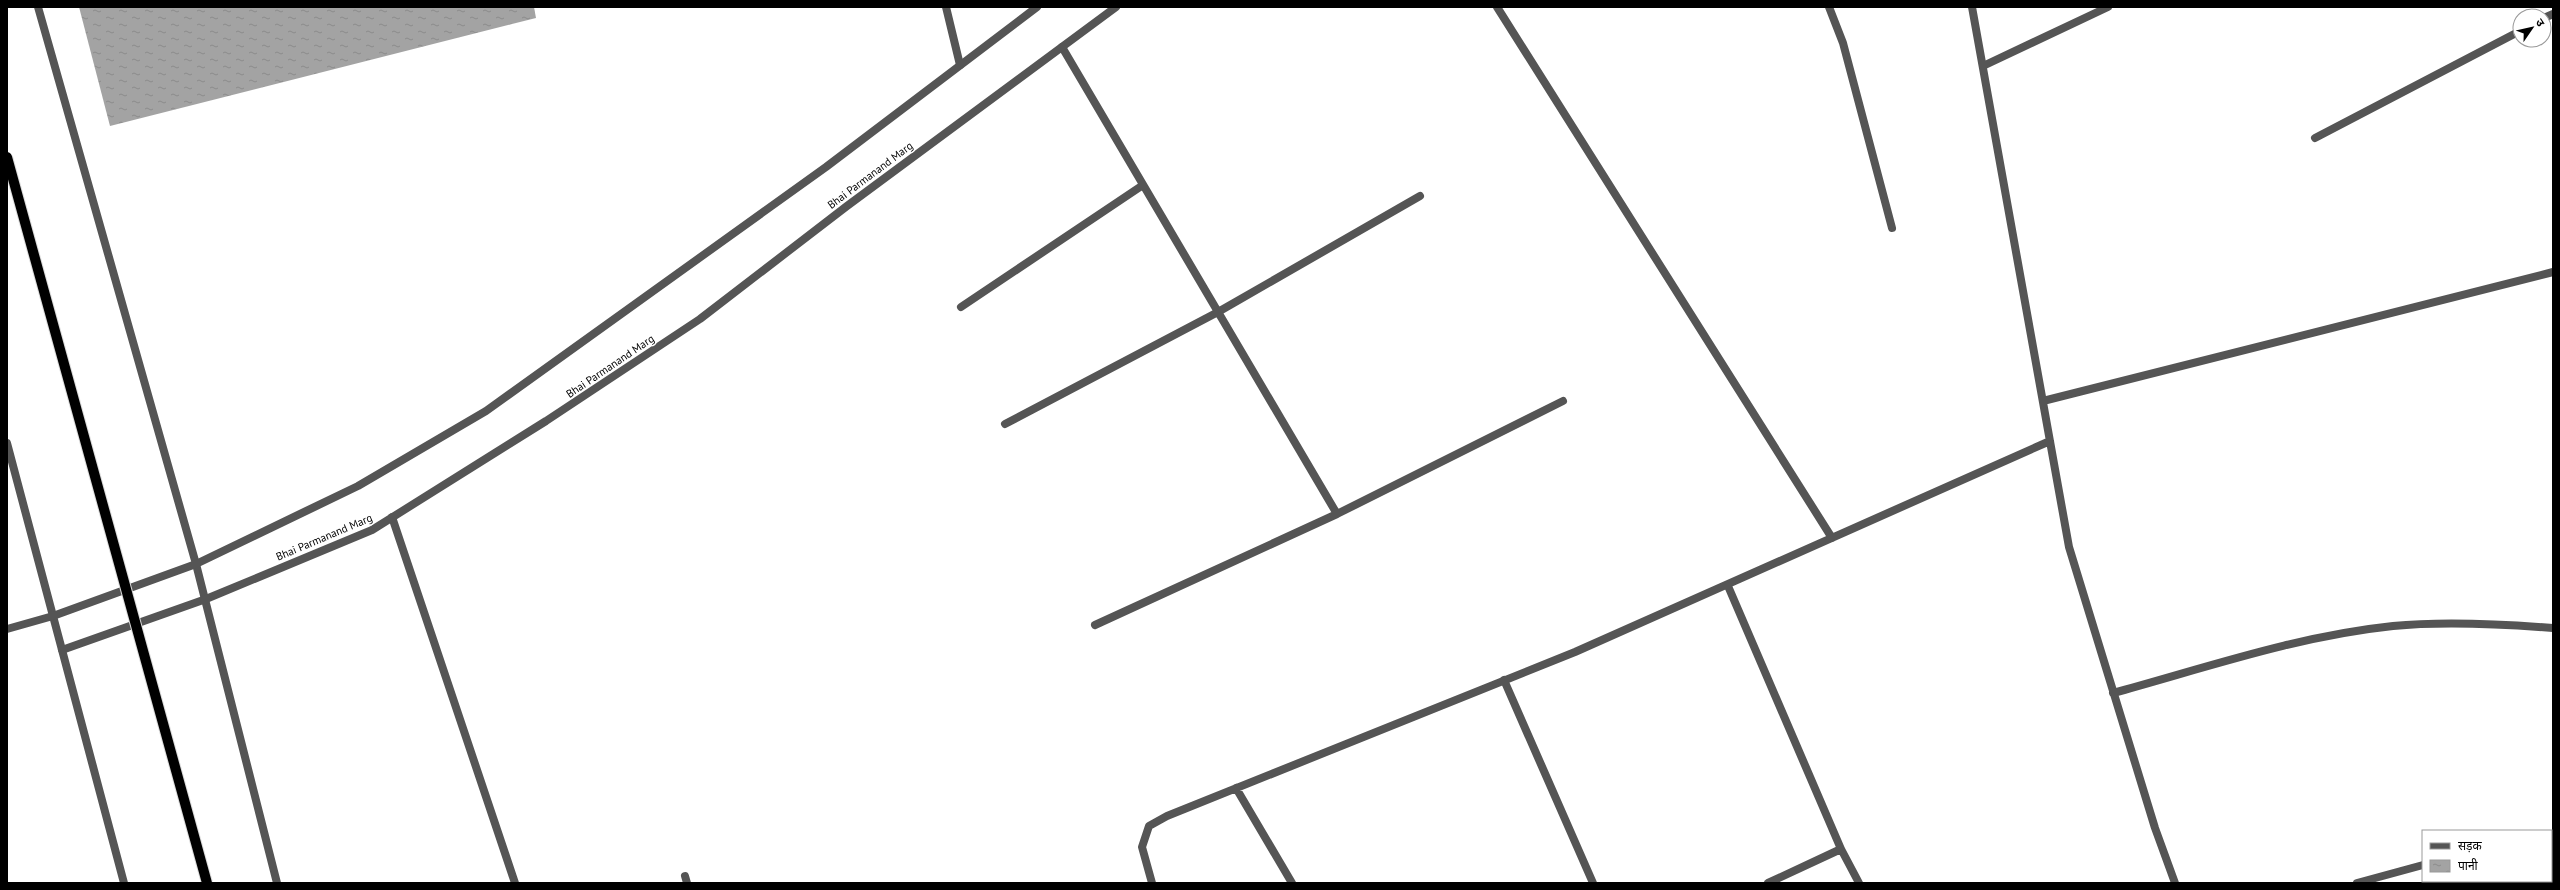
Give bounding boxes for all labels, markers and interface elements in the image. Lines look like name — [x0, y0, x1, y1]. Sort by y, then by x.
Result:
north arrow — [2512, 8, 2552, 48]
text: उ — [2533, 16, 2548, 29]
street label: Bhai Parmanand Marg — [825, 138, 916, 212]
street label: Bhai Parmanand Marg — [563, 331, 657, 401]
street label: Bhai Parmanand Marg — [274, 510, 374, 564]
legend — [2422, 830, 2552, 882]
text: सड़क — [2458, 838, 2483, 853]
text: पानी — [2458, 858, 2479, 873]

